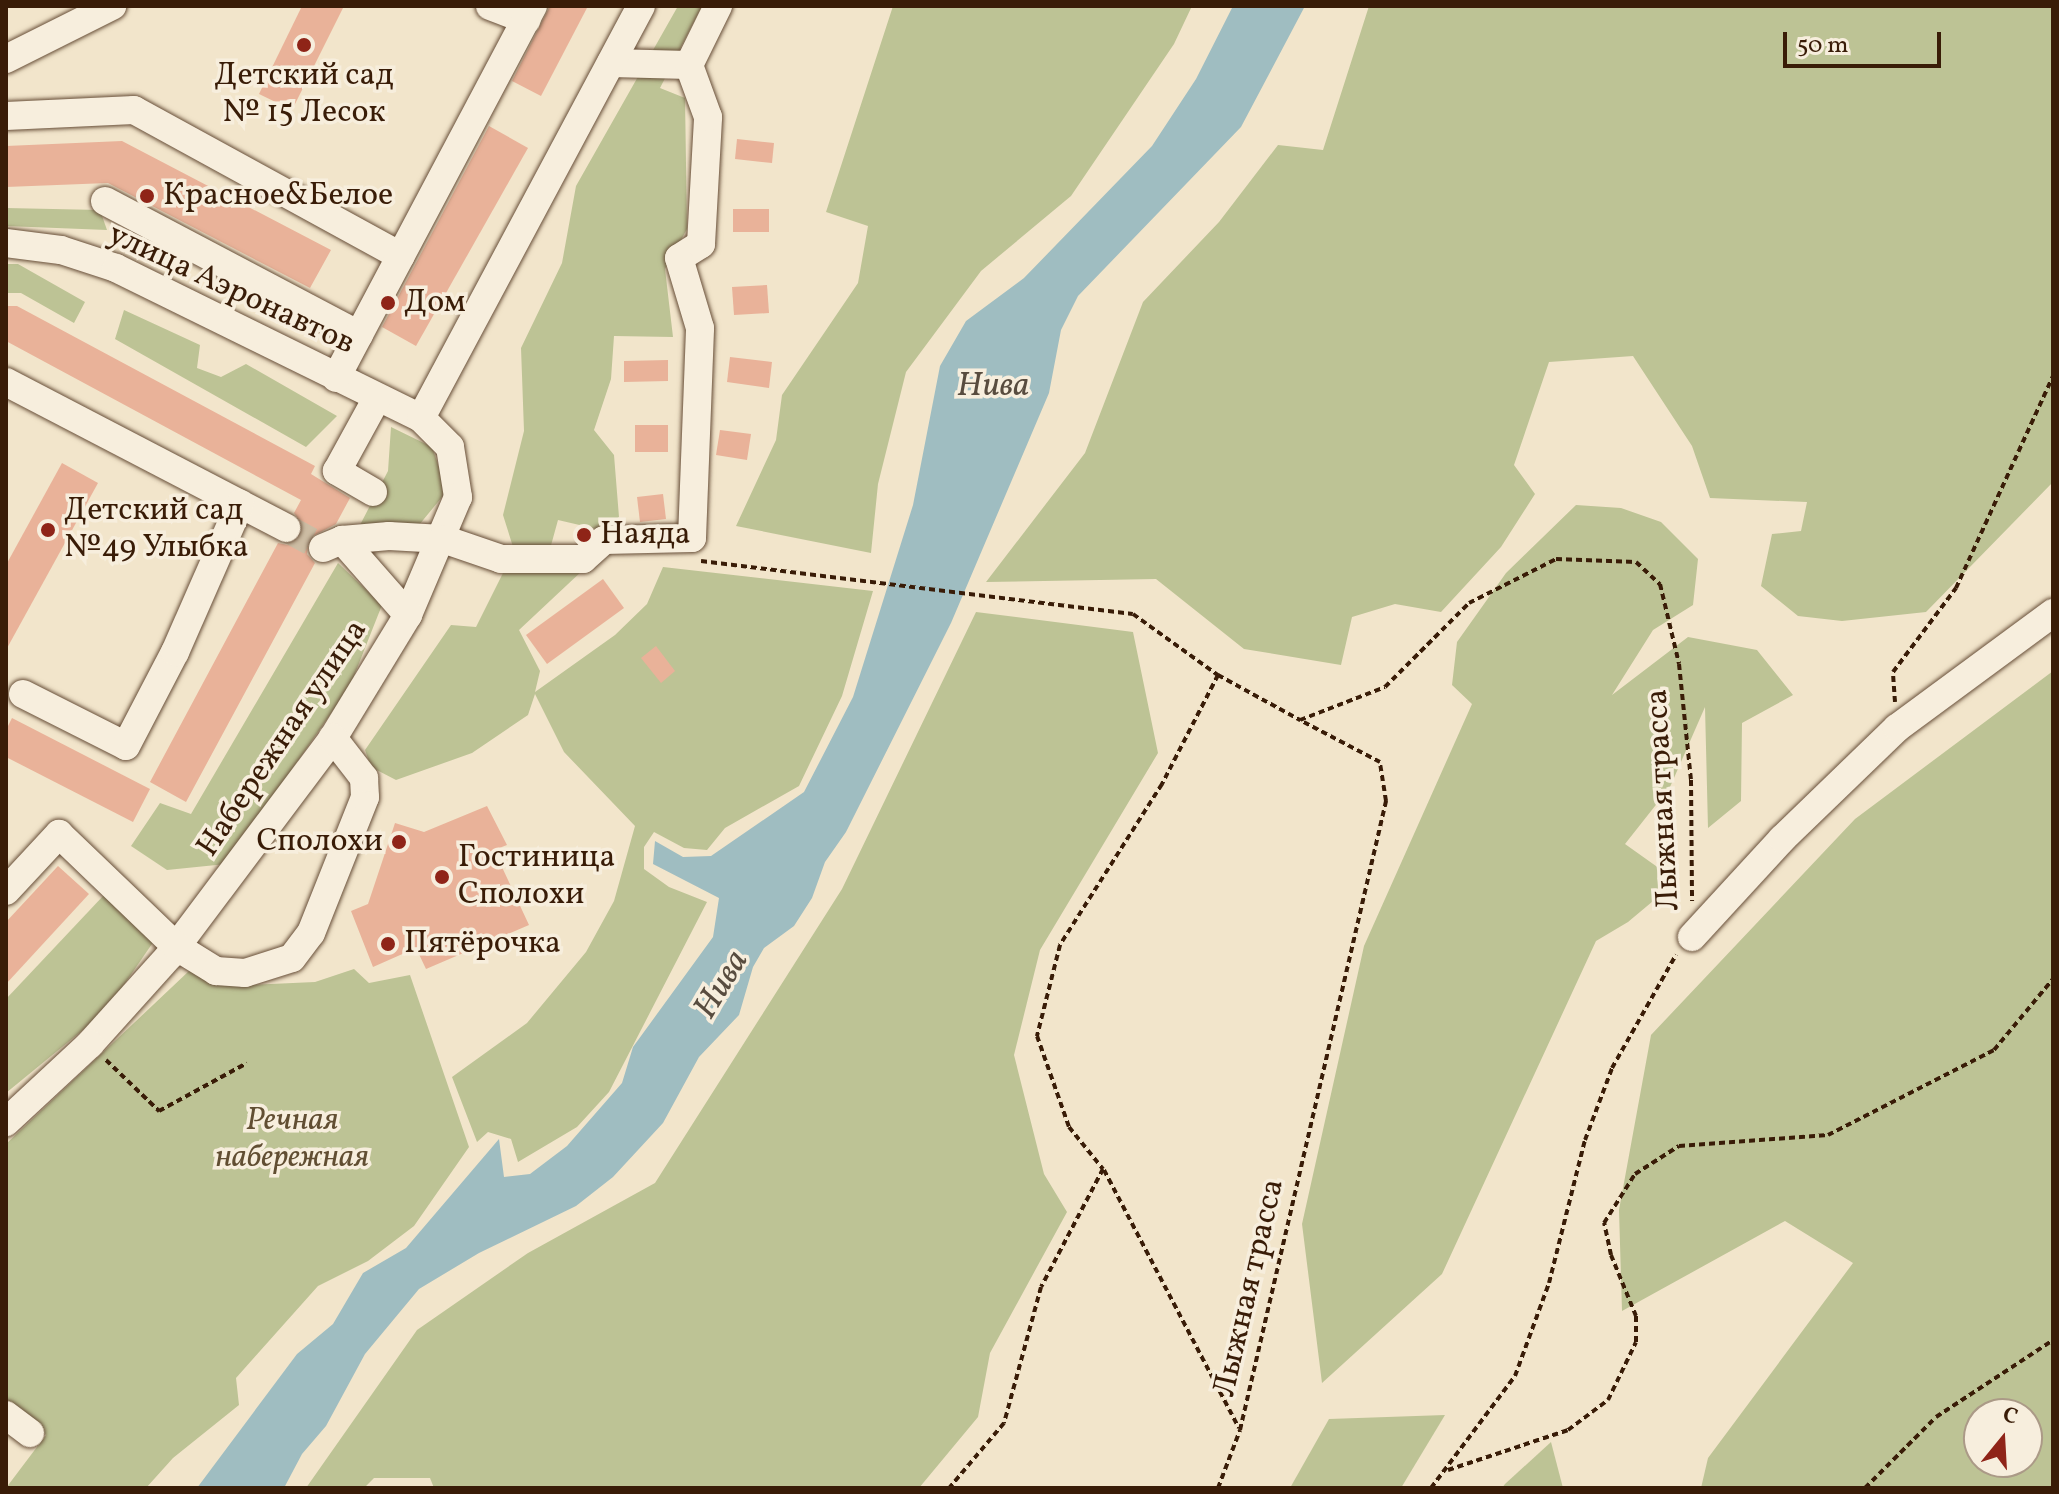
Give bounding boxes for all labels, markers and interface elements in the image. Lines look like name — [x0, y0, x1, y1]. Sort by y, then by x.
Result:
scale bar — [1787, 16, 1945, 66]
text: 50 m — [1797, 29, 1849, 63]
marker: Детский сад № 15 Лесок — [295, 36, 313, 54]
place label: Детский сад № 15 Лесок — [214, 58, 394, 133]
place label: Красное&Белое — [163, 177, 393, 215]
marker: Красное&Белое — [138, 187, 156, 205]
street label: улица Аэронавтов — [102, 216, 360, 364]
place label: Дом — [404, 284, 466, 322]
marker: Дом — [379, 294, 397, 312]
water label: Нива — [957, 367, 1029, 407]
place label: Детский сад №49 Улыбка — [64, 493, 249, 568]
place label: Наяда — [600, 516, 691, 554]
marker: Детский сад №49 Улыбка — [39, 521, 57, 539]
marker: Наяда — [575, 526, 593, 544]
street label: Набережная улица — [189, 613, 377, 865]
street label: Лыжная трасса — [1639, 688, 1689, 912]
place label: Сполохи — [256, 823, 383, 861]
marker: Сполохи — [390, 833, 408, 851]
place label: Гостиница Сполохи — [458, 840, 615, 915]
marker: Гостиница Сполохи — [433, 868, 451, 886]
place label: Пятёрочка — [404, 925, 561, 963]
marker: Пятёрочка — [379, 935, 397, 953]
water label: Нива — [686, 943, 758, 1027]
park label: Речная набережная — [215, 1103, 369, 1178]
street label: Лыжная трасса — [1206, 1175, 1294, 1401]
north arrow — [1963, 1398, 2043, 1478]
text: С — [1998, 1400, 2021, 1434]

